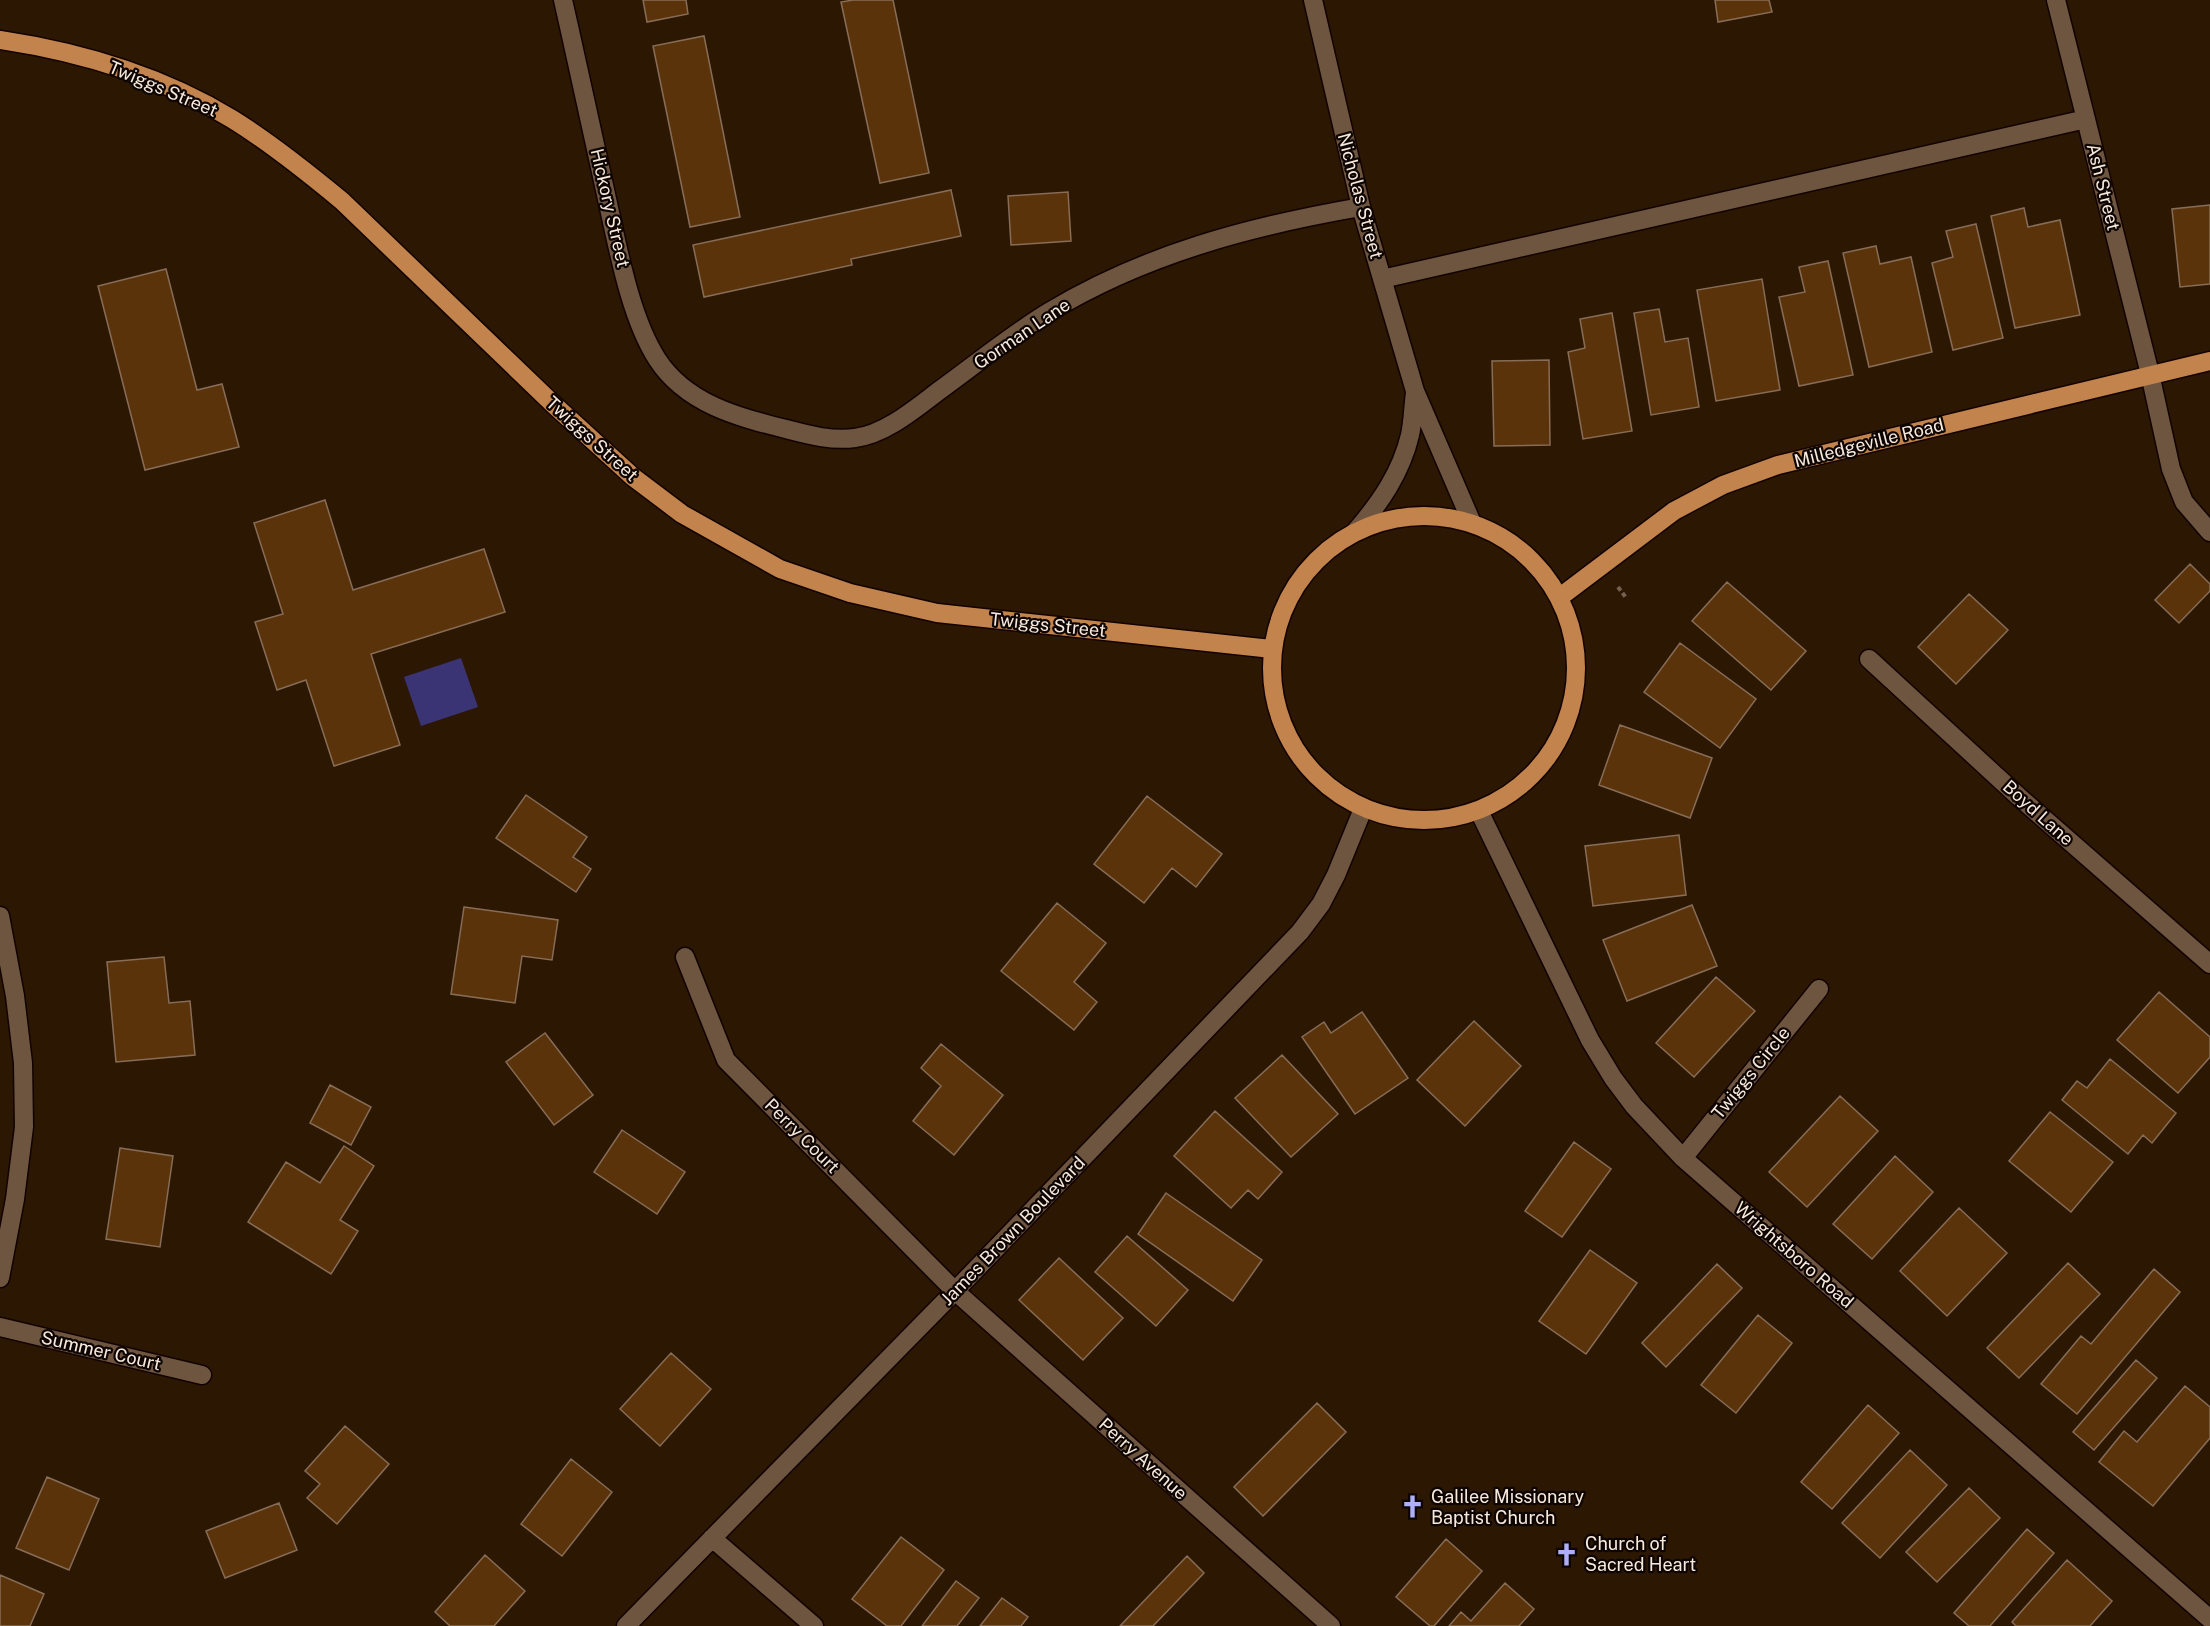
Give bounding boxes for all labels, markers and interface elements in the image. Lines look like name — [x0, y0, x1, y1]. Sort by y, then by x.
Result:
street label: Twiggs Street — [106, 56, 221, 121]
street label: Nicholas Street — [1334, 131, 1387, 261]
street label: Ash Street — [2083, 141, 2124, 233]
street label: Hickory Street — [587, 146, 634, 269]
street label: Gorman Lane — [970, 294, 1074, 373]
street label: Twiggs Street — [542, 392, 643, 485]
street label: Milledgeville Road — [1792, 414, 1946, 471]
street label: Twiggs Street — [989, 608, 1107, 641]
street label: Boyd Lane — [1999, 776, 2078, 850]
street label: Twiggs Circle — [1707, 1022, 1794, 1123]
street label: Perry Court — [761, 1094, 844, 1177]
street label: James Brown Boulevard — [936, 1152, 1089, 1309]
street label: Wrightsboro Road — [1731, 1197, 1858, 1312]
street label: Summer Court — [39, 1327, 163, 1374]
street label: Perry Avenue — [1095, 1413, 1192, 1504]
place label: Galilee Missionary Baptist Church — [1431, 1486, 1585, 1528]
church icon: Galilee Missionary Baptist Church — [1400, 1494, 1426, 1520]
place label: Church of Sacred Heart — [1585, 1533, 1696, 1575]
church icon: Church of Sacred Heart — [1554, 1541, 1580, 1567]

